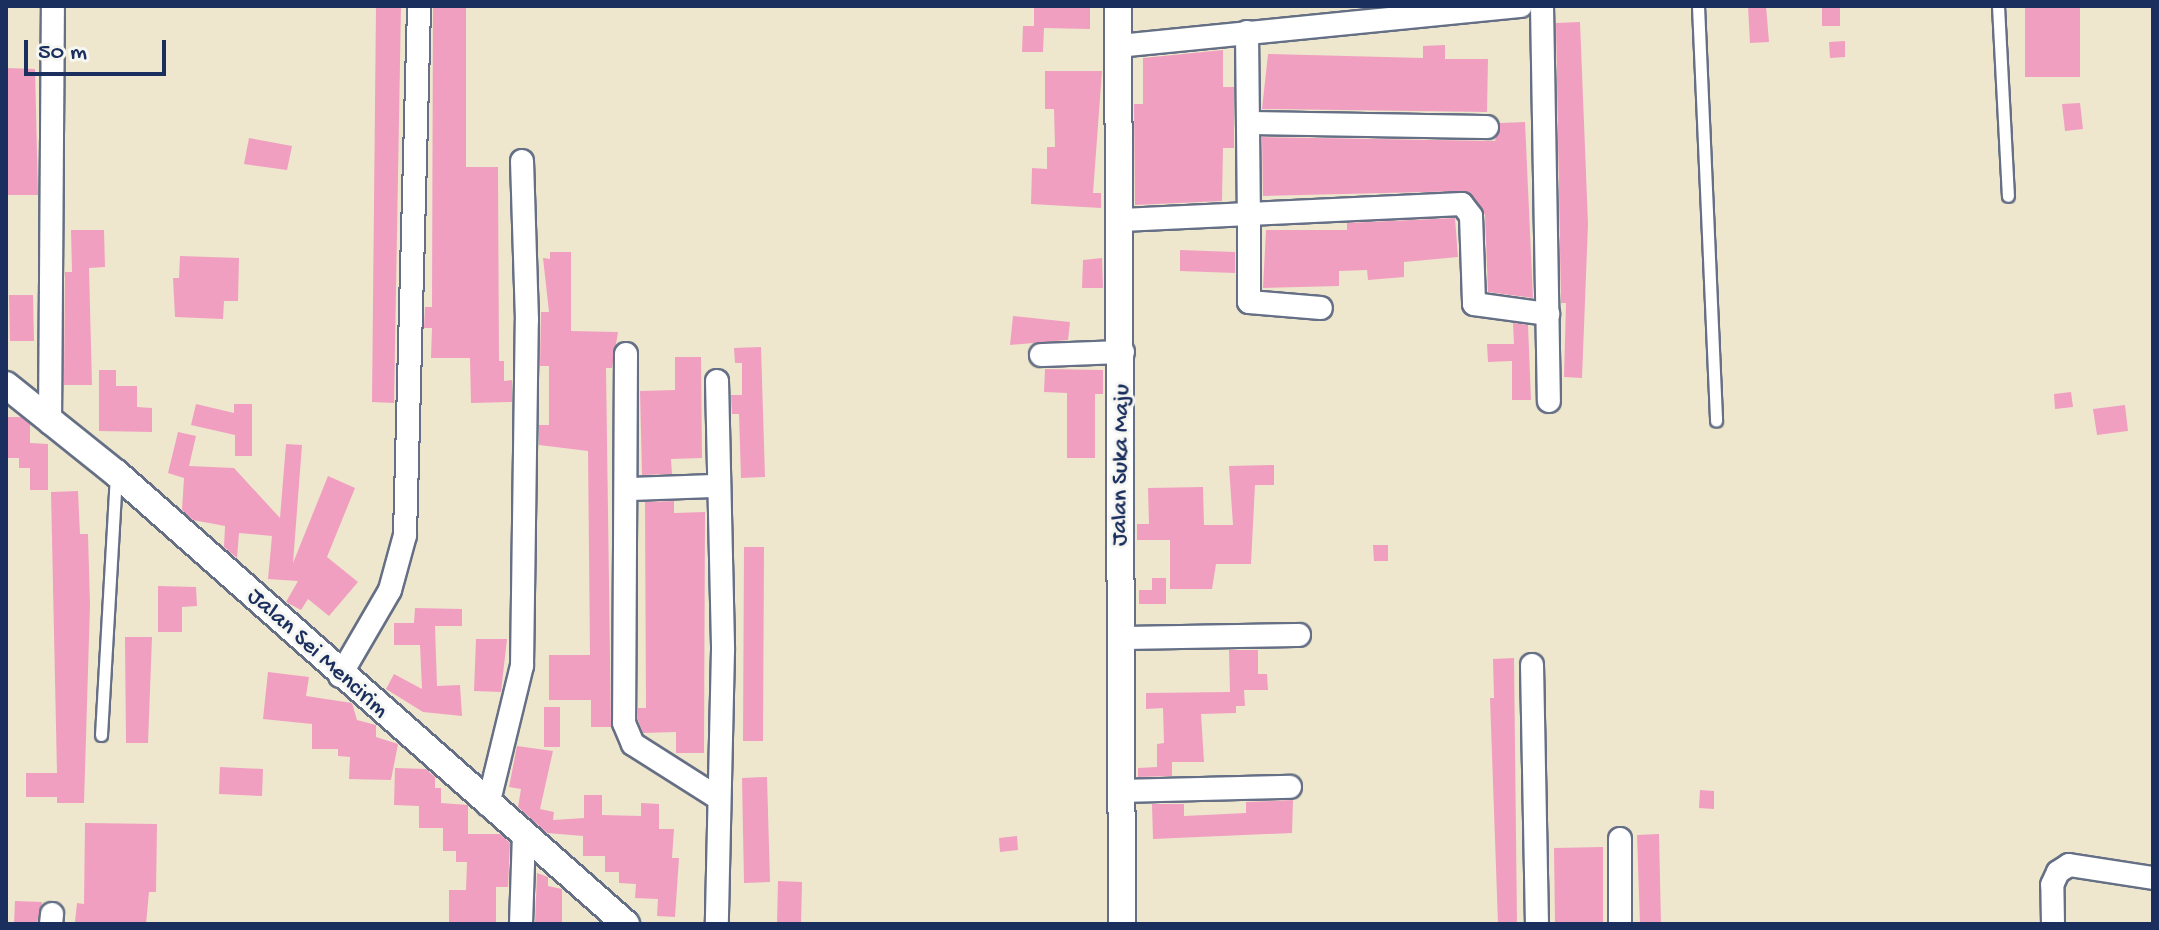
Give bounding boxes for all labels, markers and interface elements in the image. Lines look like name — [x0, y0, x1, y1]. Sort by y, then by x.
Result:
scale bar — [28, 24, 170, 74]
text: 50 m — [38, 39, 87, 68]
street label: Jalan Suka Maju — [1106, 384, 1138, 546]
street label: Jalan Sei Mencirim — [240, 583, 394, 725]

